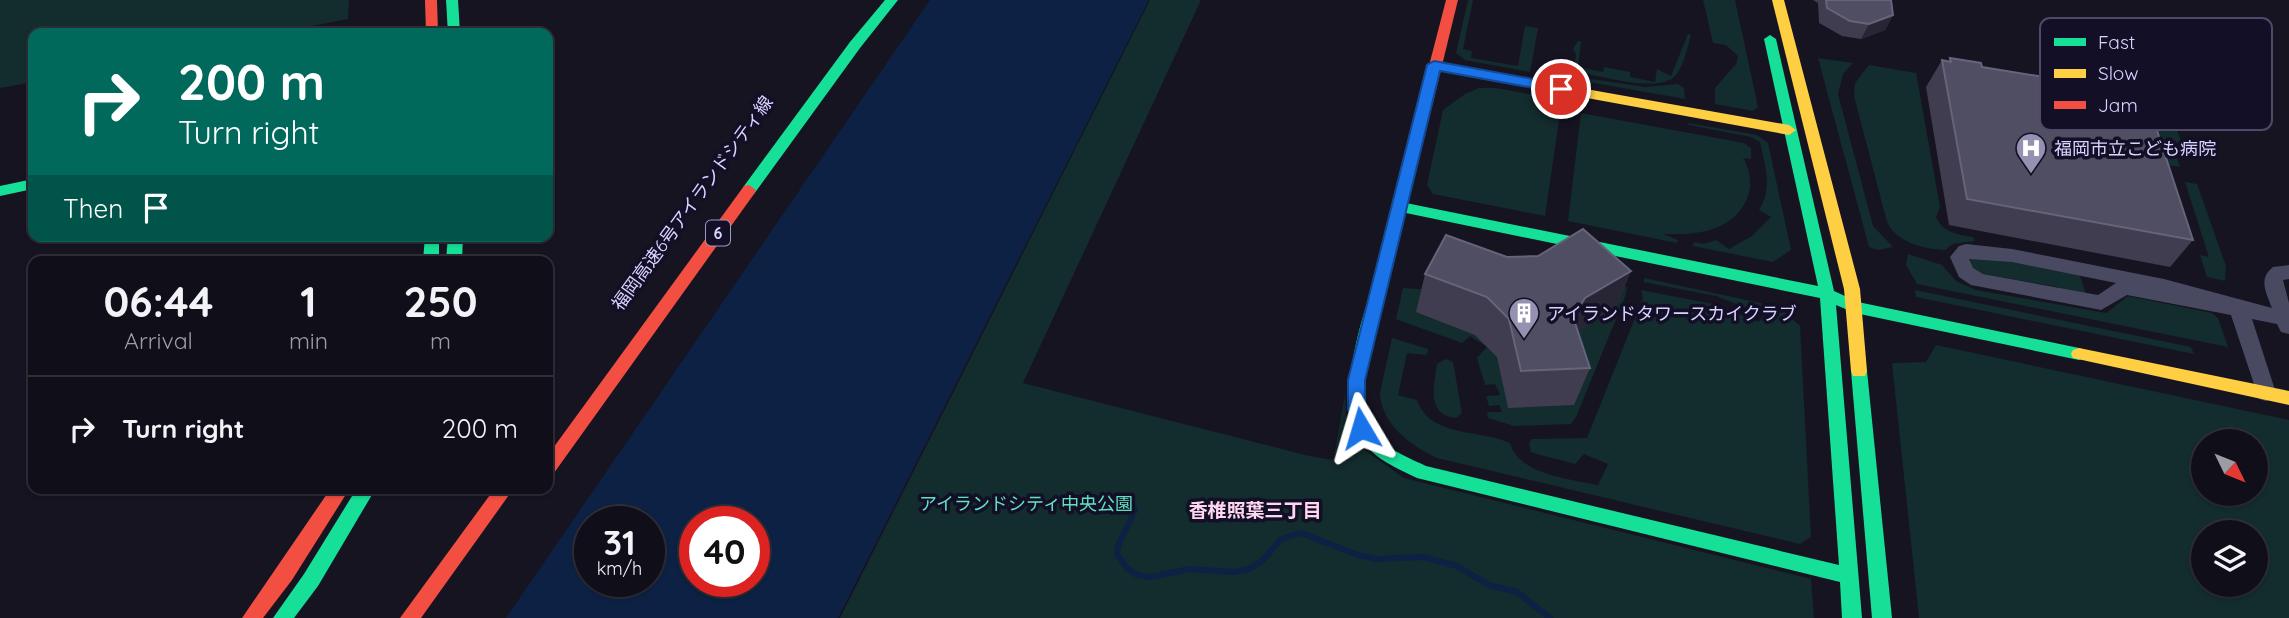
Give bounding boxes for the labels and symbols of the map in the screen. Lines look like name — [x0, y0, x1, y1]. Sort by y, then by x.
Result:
legend — [2040, 18, 2272, 130]
text: Fast — [2098, 30, 2135, 54]
pin — [1531, 59, 1591, 119]
text: Slow — [2098, 61, 2139, 85]
street label: 福岡高速6号アイランドシティ線 — [606, 91, 778, 315]
text: Jam — [2098, 93, 2138, 117]
hospital icon: 福岡市立こども病院 — [2014, 131, 2048, 175]
place label: 福岡市立こども病院 — [2054, 137, 2216, 160]
road number: 6 — [706, 220, 730, 246]
building icon: アイランドタワースカイクラブ — [1507, 296, 1541, 340]
place label: アイランドタワースカイクラブ — [1547, 302, 1797, 325]
position arrow — [1324, 391, 1398, 465]
north arrow — [2191, 429, 2268, 506]
park label: アイランドシティ中央公園 — [919, 492, 1133, 515]
district label: 香椎照葉三丁目 — [1188, 498, 1322, 522]
speed limit sign: 40 — [679, 506, 770, 597]

